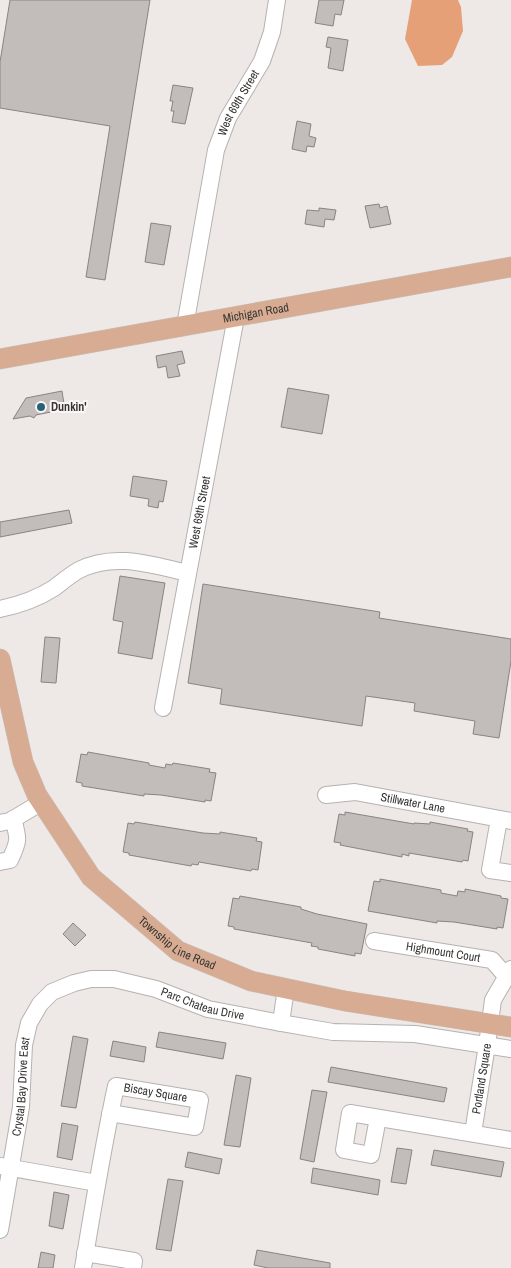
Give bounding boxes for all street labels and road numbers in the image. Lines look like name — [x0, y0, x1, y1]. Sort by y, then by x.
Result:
street label: West 69th Street — [214, 67, 263, 138]
street label: Michigan Road — [222, 299, 290, 327]
street label: West 69th Street — [185, 475, 214, 550]
street label: Stillwater Lane — [379, 789, 446, 817]
street label: Township Line Road — [135, 913, 218, 974]
street label: Highmount Court — [405, 938, 482, 966]
street label: Parc Chateau Drive — [159, 984, 246, 1024]
street label: Crystal Bay Drive East — [8, 1035, 34, 1137]
street label: Portland Square — [468, 1042, 495, 1115]
street label: Biscay Square — [123, 1079, 188, 1106]

